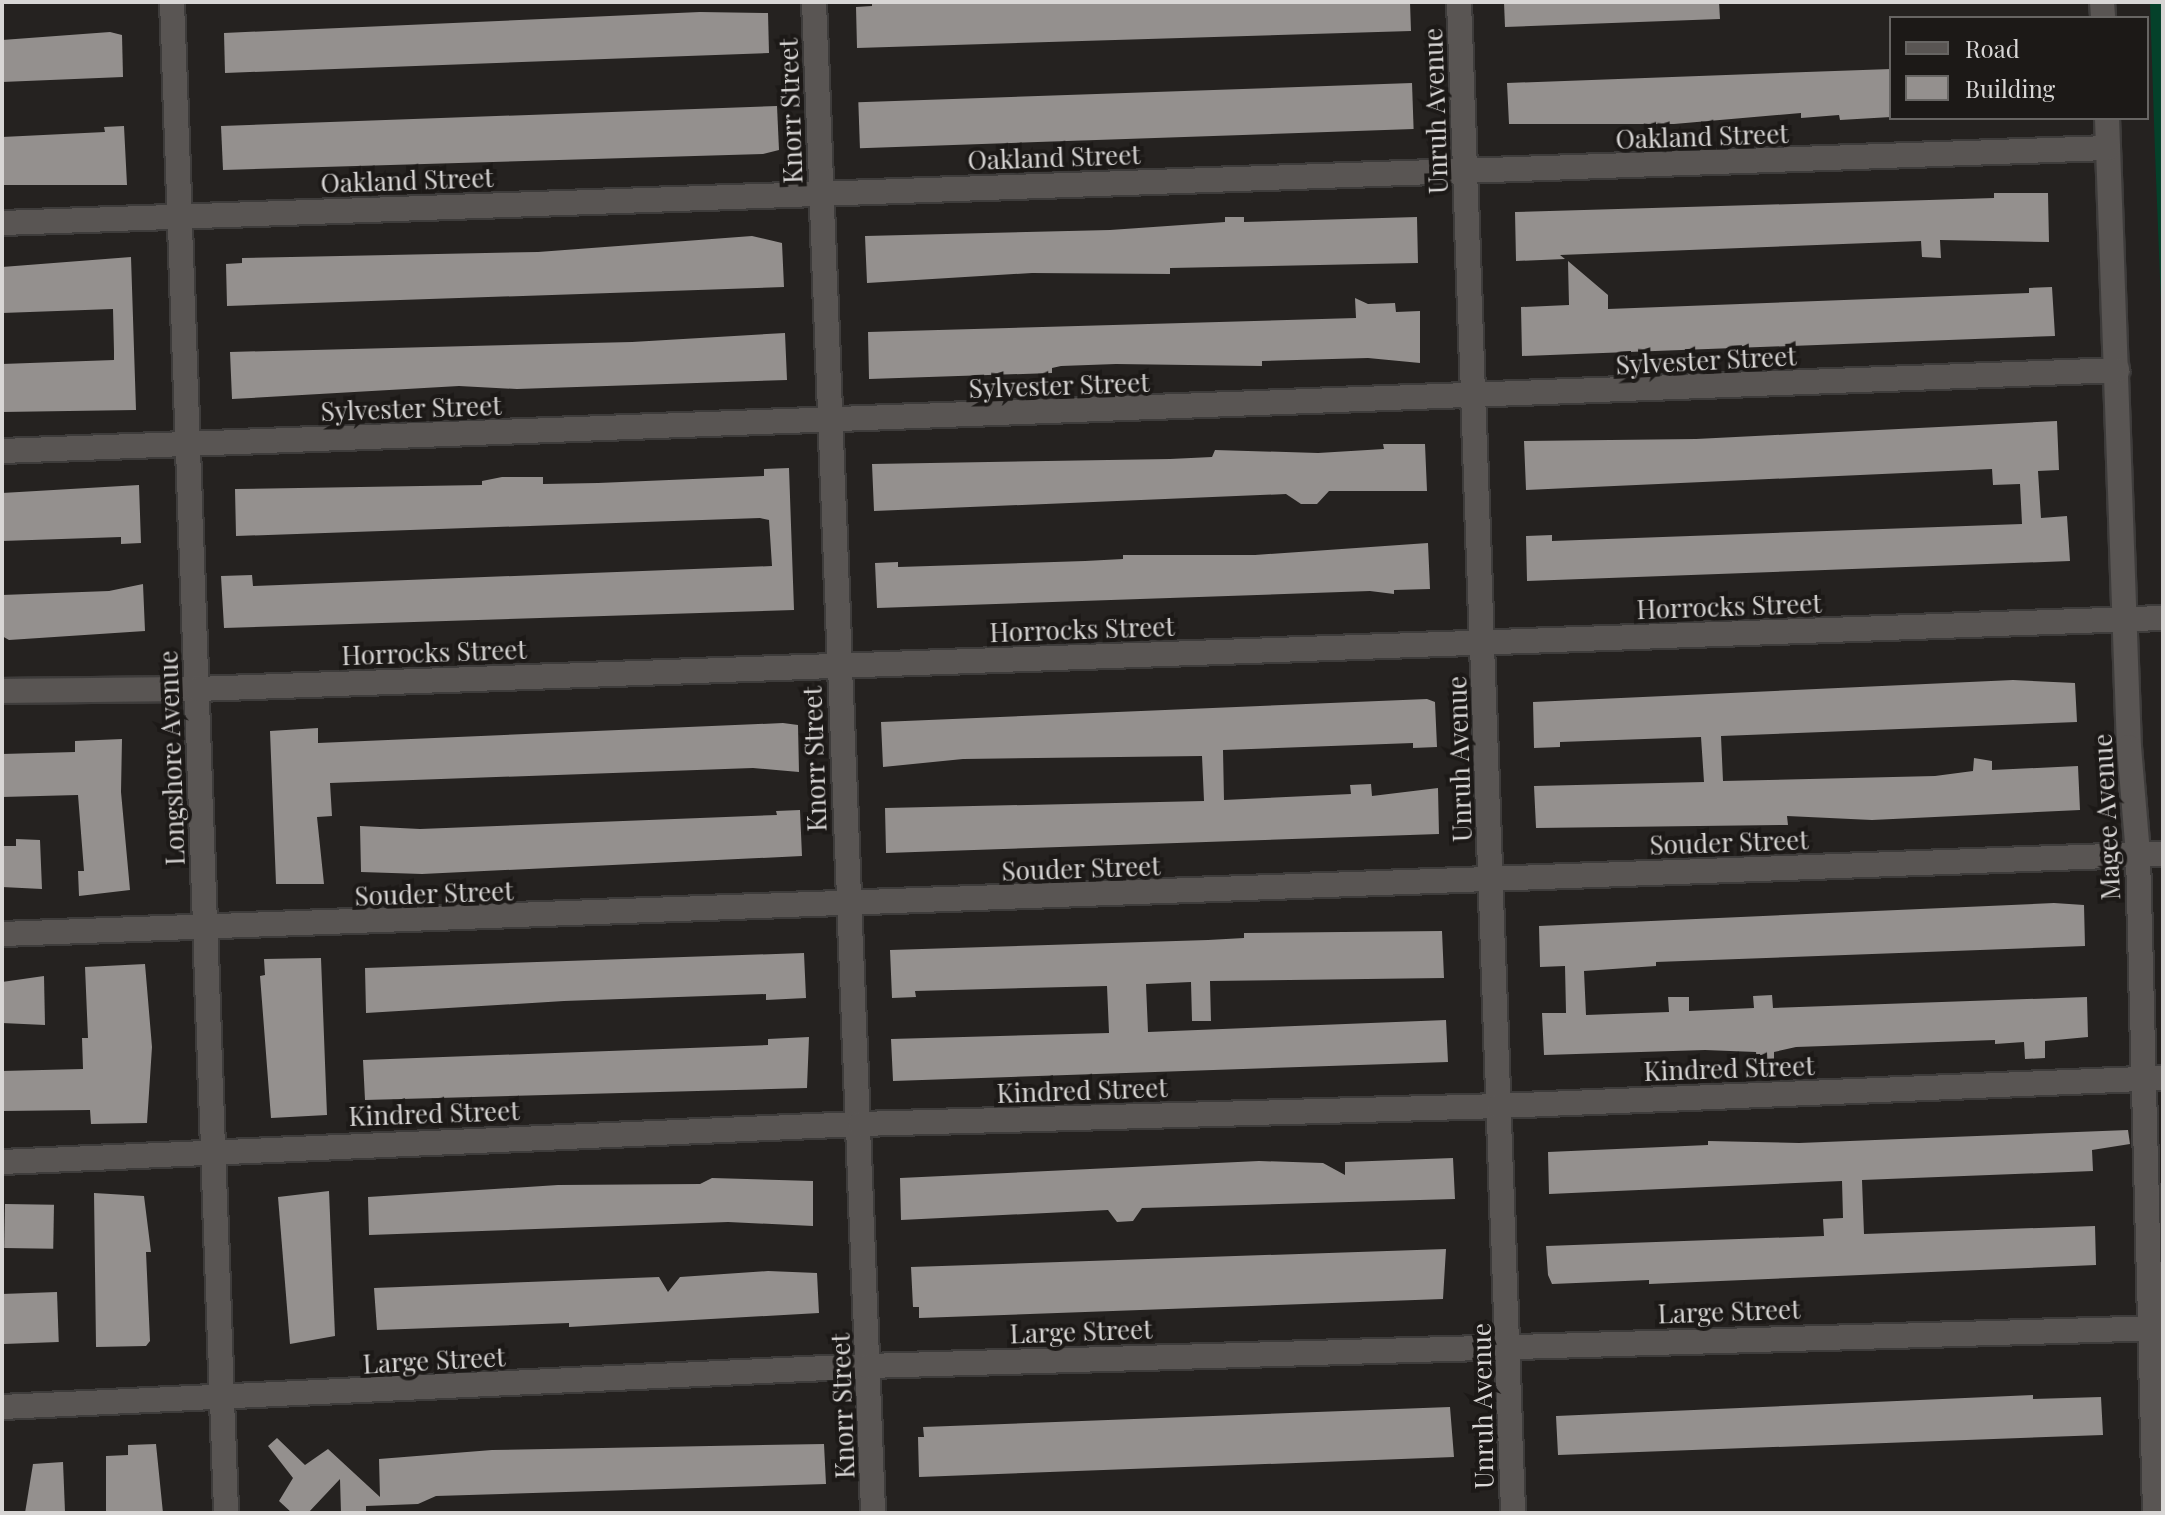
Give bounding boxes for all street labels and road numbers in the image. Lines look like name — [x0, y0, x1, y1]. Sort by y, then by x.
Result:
street label: Unruh Avenue — [1416, 27, 1454, 195]
street label: Knorr Street — [772, 37, 808, 185]
street label: Oakland Street — [1615, 117, 1789, 155]
street label: Oakland Street — [967, 138, 1141, 176]
street label: Oakland Street — [320, 161, 494, 199]
street label: Sylvester Street — [1615, 340, 1797, 380]
street label: Sylvester Street — [968, 366, 1150, 404]
street label: Sylvester Street — [320, 389, 502, 427]
street label: Horrocks Street — [1636, 587, 1822, 625]
street label: Horrocks Street — [989, 610, 1175, 648]
street label: Horrocks Street — [341, 633, 527, 671]
street label: Longshore Avenue — [152, 650, 190, 866]
street label: Unruh Avenue — [1440, 675, 1478, 843]
street label: Knorr Street — [796, 685, 832, 833]
street label: Magee Avenue — [2086, 733, 2126, 901]
street label: Souder Street — [1649, 824, 1809, 860]
street label: Souder Street — [1001, 850, 1161, 886]
street label: Souder Street — [354, 875, 514, 911]
street label: Kindred Street — [1643, 1049, 1815, 1087]
street label: Kindred Street — [996, 1071, 1168, 1109]
street label: Kindred Street — [348, 1094, 520, 1132]
street label: Large Street — [1657, 1293, 1801, 1329]
street label: Large Street — [1009, 1313, 1153, 1349]
street label: Unruh Avenue — [1465, 1322, 1499, 1490]
street label: Knorr Street — [824, 1332, 860, 1480]
street label: Large Street — [362, 1341, 506, 1379]

